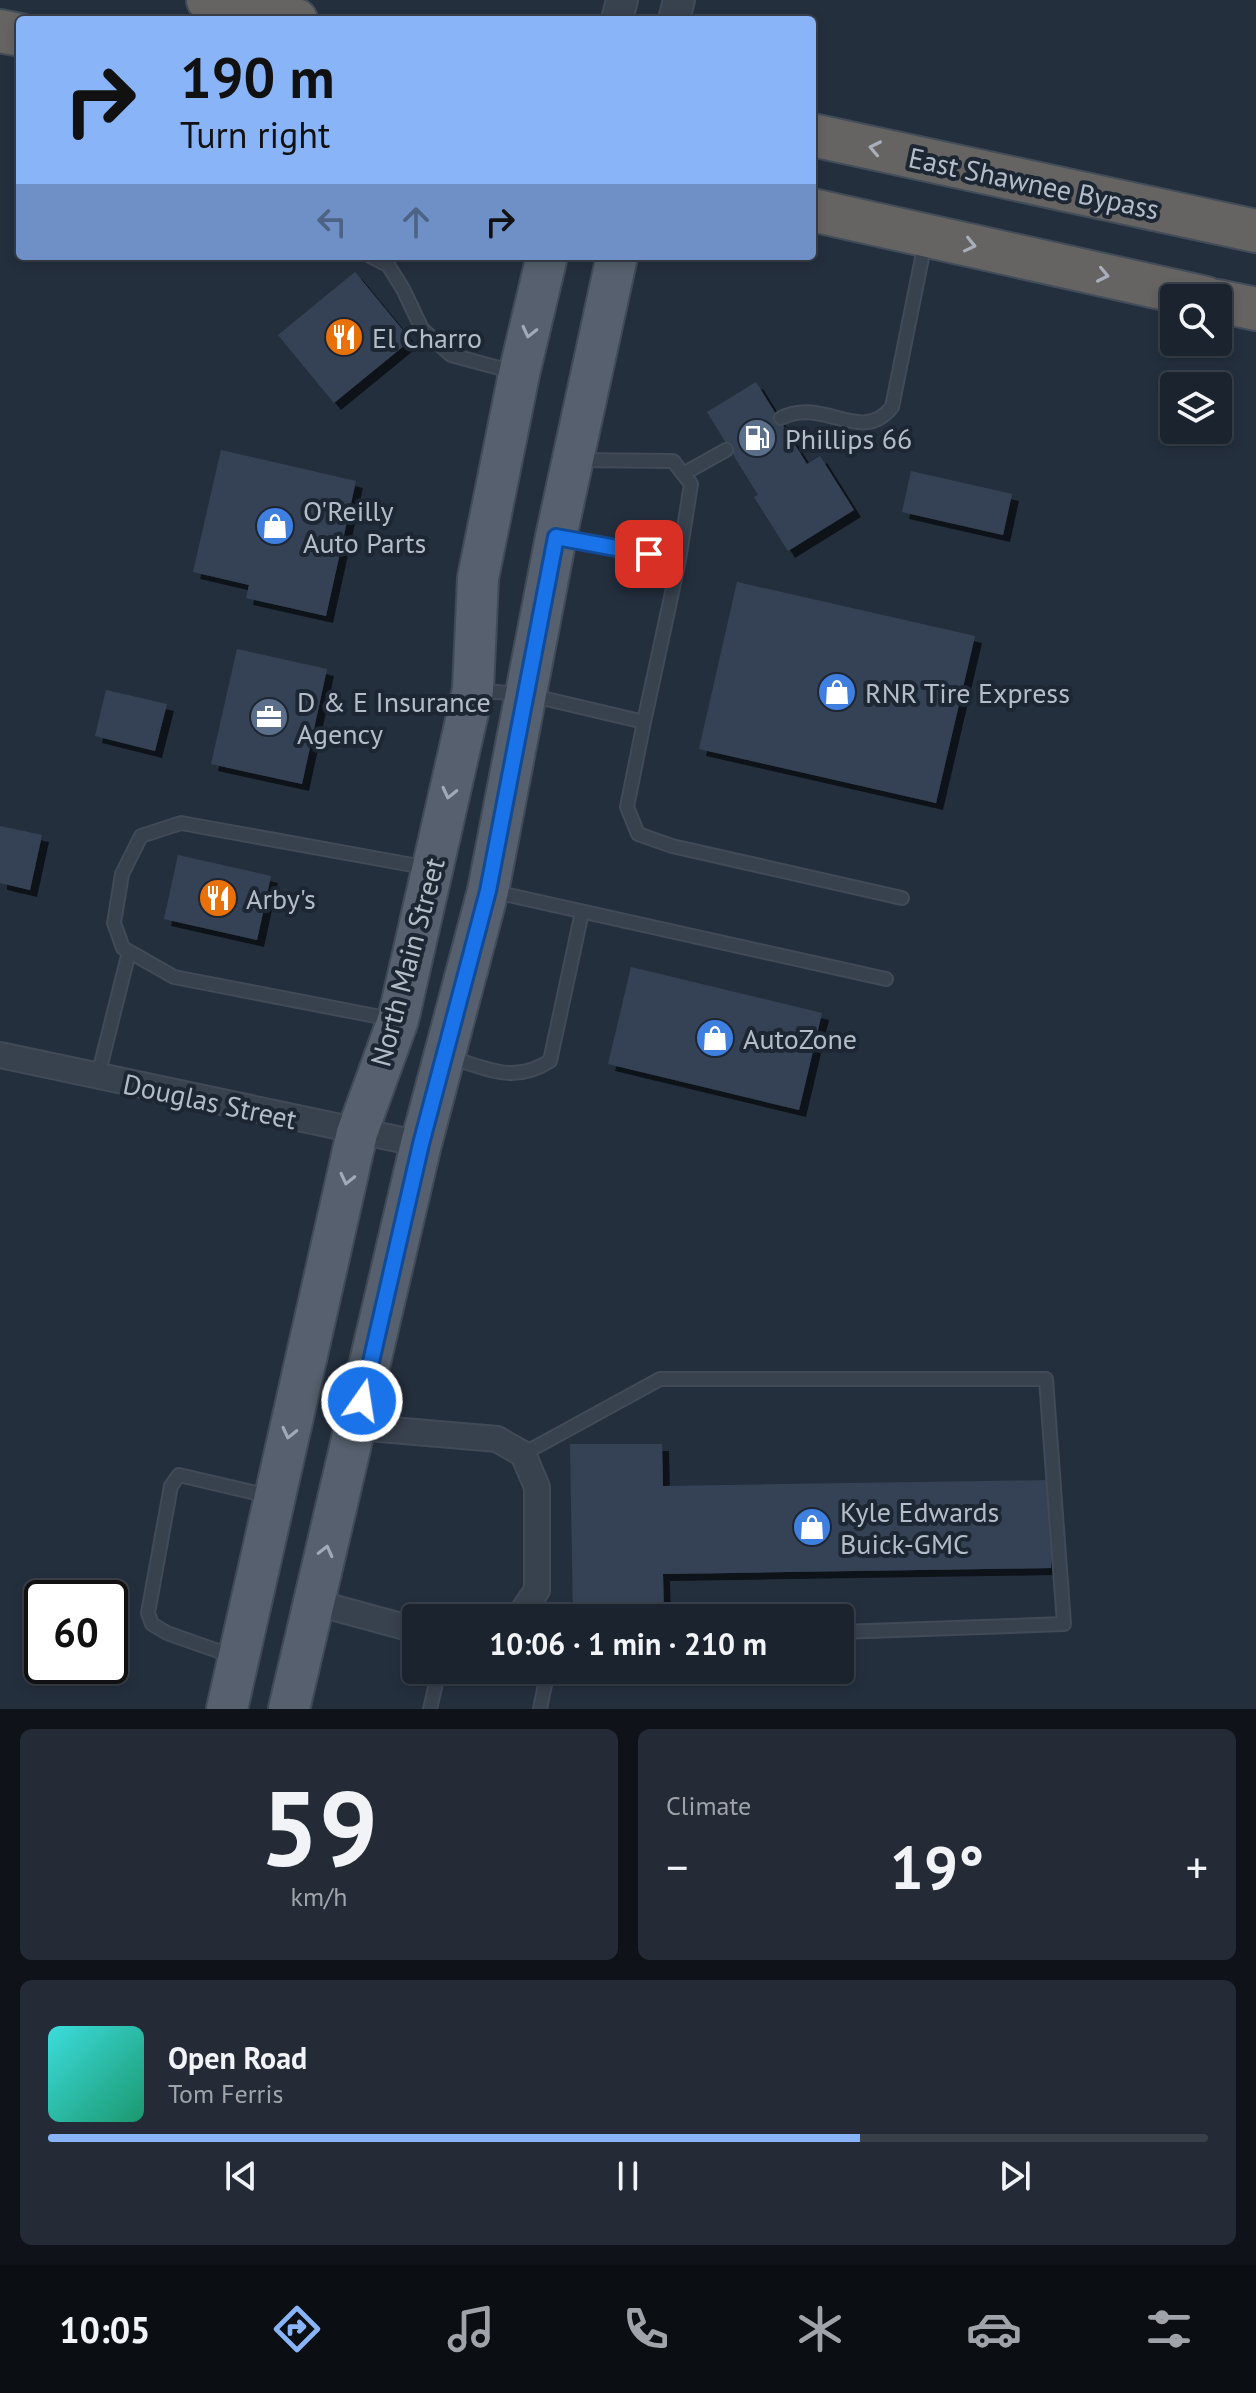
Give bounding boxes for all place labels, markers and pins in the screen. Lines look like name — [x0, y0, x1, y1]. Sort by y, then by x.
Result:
restaurant icon: El Charro — [323, 316, 365, 358]
place label: El Charro — [372, 319, 482, 356]
fuel station icon: Phillips 66 — [736, 417, 778, 459]
place label: Phillips 66 — [785, 420, 912, 457]
place label: O'Reilly Auto Parts — [303, 492, 426, 561]
shop icon: O'Reilly Auto Parts — [254, 505, 296, 547]
pin — [615, 520, 683, 588]
shop icon: RNR Tire Express — [816, 671, 858, 713]
place label: RNR Tire Express — [865, 674, 1070, 711]
place label: D & E Insurance Agency — [297, 683, 491, 752]
office icon: D & E Insurance Agency — [248, 696, 290, 738]
restaurant icon: Arby's — [197, 877, 239, 919]
place label: Arby's — [246, 880, 316, 917]
shop icon: AutoZone — [694, 1017, 736, 1059]
place label: AutoZone — [743, 1020, 857, 1057]
place label: Kyle Edwards Buick-GMC — [840, 1493, 999, 1562]
shop icon: Kyle Edwards Buick-GMC — [791, 1506, 833, 1548]

